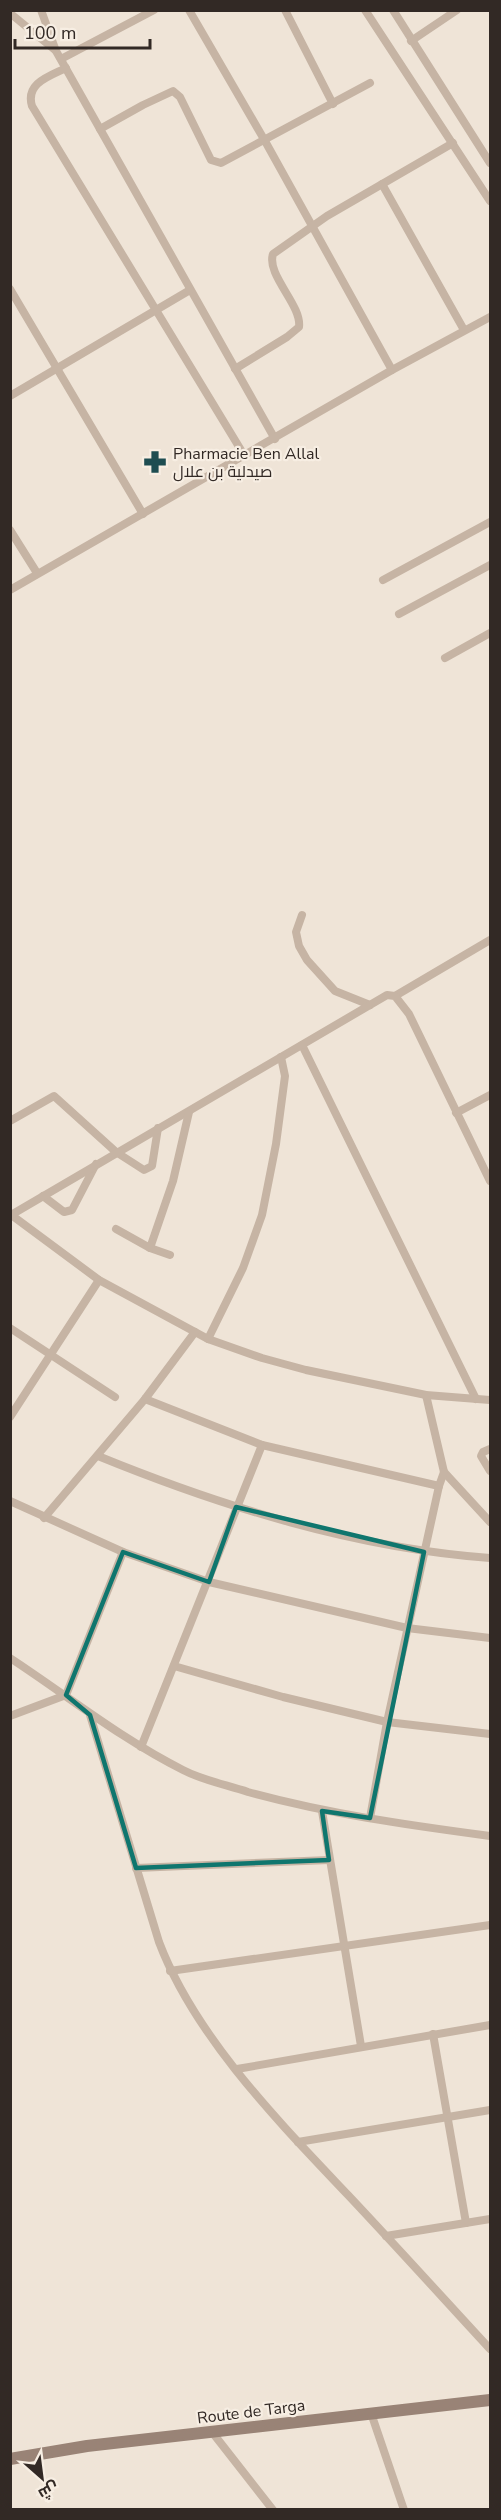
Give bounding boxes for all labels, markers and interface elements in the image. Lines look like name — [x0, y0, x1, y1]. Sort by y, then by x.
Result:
scale bar — [15, 12, 150, 50]
text: 100 m — [24, 21, 76, 45]
place label: Pharmacie Ben Allal صيدلية بن علال — [173, 443, 319, 483]
pharmacy icon: Pharmacie Ben Allal صيدلية بن علال — [142, 449, 168, 475]
street label: Route de Targa — [196, 2394, 306, 2430]
north arrow — [12, 2448, 72, 2508]
text: ش — [34, 2476, 63, 2505]

